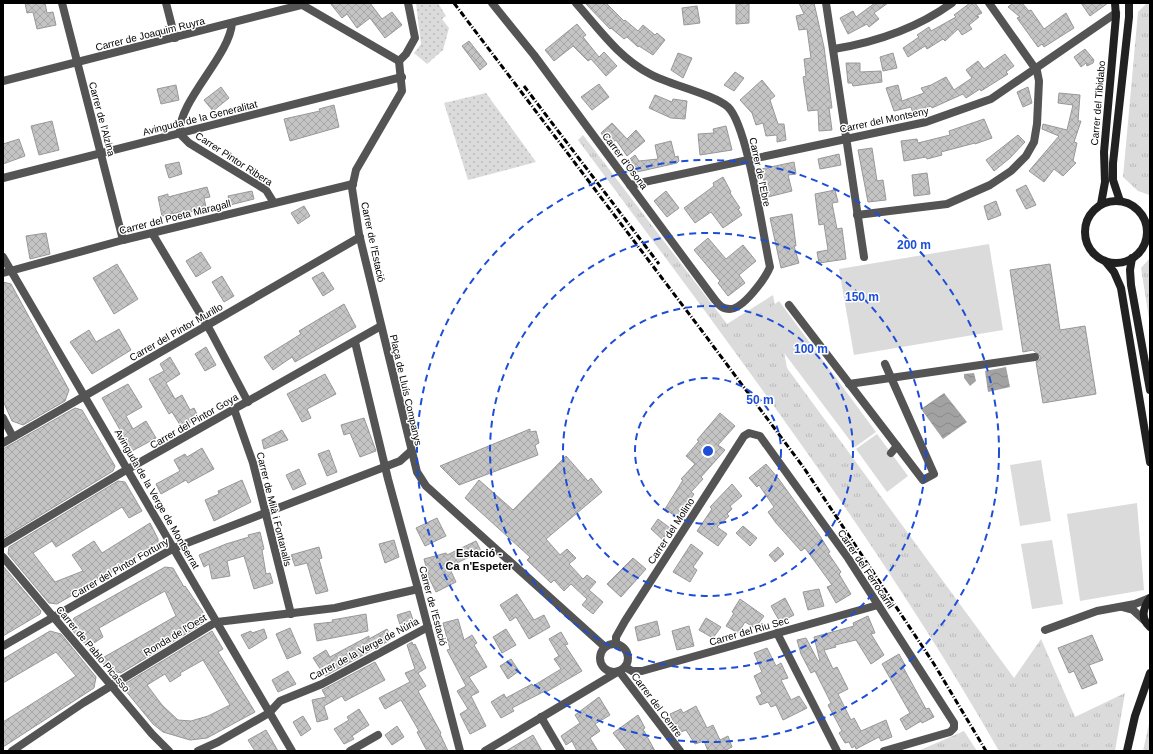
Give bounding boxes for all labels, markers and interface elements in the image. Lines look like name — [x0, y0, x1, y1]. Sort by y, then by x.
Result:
street label: Carrer de Joaquim Ruyra — [94, 15, 206, 53]
street label: Carrer del Tibidabo — [1089, 60, 1107, 146]
street label: Carrer de l'Alzina — [87, 81, 117, 158]
street label: Avinguda de la Generalitat — [142, 98, 259, 138]
street label: Carrer del Montseny — [839, 105, 929, 135]
street label: Carrer Pintor Ribera — [193, 130, 275, 188]
street label: Carrer d'Osona — [600, 131, 650, 192]
street label: Carrer de l'Ebre — [747, 136, 773, 208]
street label: Carrer del Poeta Maragall — [118, 198, 232, 236]
street label: Carrer de l'Estació — [359, 201, 387, 284]
text: 200 m — [897, 238, 931, 252]
text: 150 m — [845, 290, 879, 304]
street label: Carrer del Pintor Murillo — [128, 301, 225, 363]
street label: Plaça de Lluís Companys — [388, 334, 424, 446]
text: 100 m — [794, 342, 828, 356]
street label: Carrer del Pintor Goya — [148, 391, 240, 451]
text: 50 m — [746, 393, 774, 407]
street label: Avinguda de la Verge de Montserrat — [112, 427, 202, 571]
centre of rings — [701, 444, 715, 458]
street label: Carrer de Milà i Fontanalls — [254, 451, 294, 567]
street label: Carrer del Molino — [645, 495, 697, 566]
street label: Carrer del Ferrocarril — [835, 527, 897, 611]
street label: Carrer del Pintor Fortuny — [70, 536, 170, 600]
district label: Estació - Ca n'Espeter — [446, 547, 513, 572]
street label: Carrer de l'Estació — [417, 565, 449, 647]
street label: Carrer de Pablo Picasso — [54, 604, 132, 694]
street label: Ronda de l'Oest — [142, 612, 209, 658]
street label: Carrer del Riu Sec — [708, 614, 790, 648]
street label: Carrer de la Verge de Núria — [307, 615, 421, 683]
street label: Carrer del Centre — [629, 671, 685, 740]

